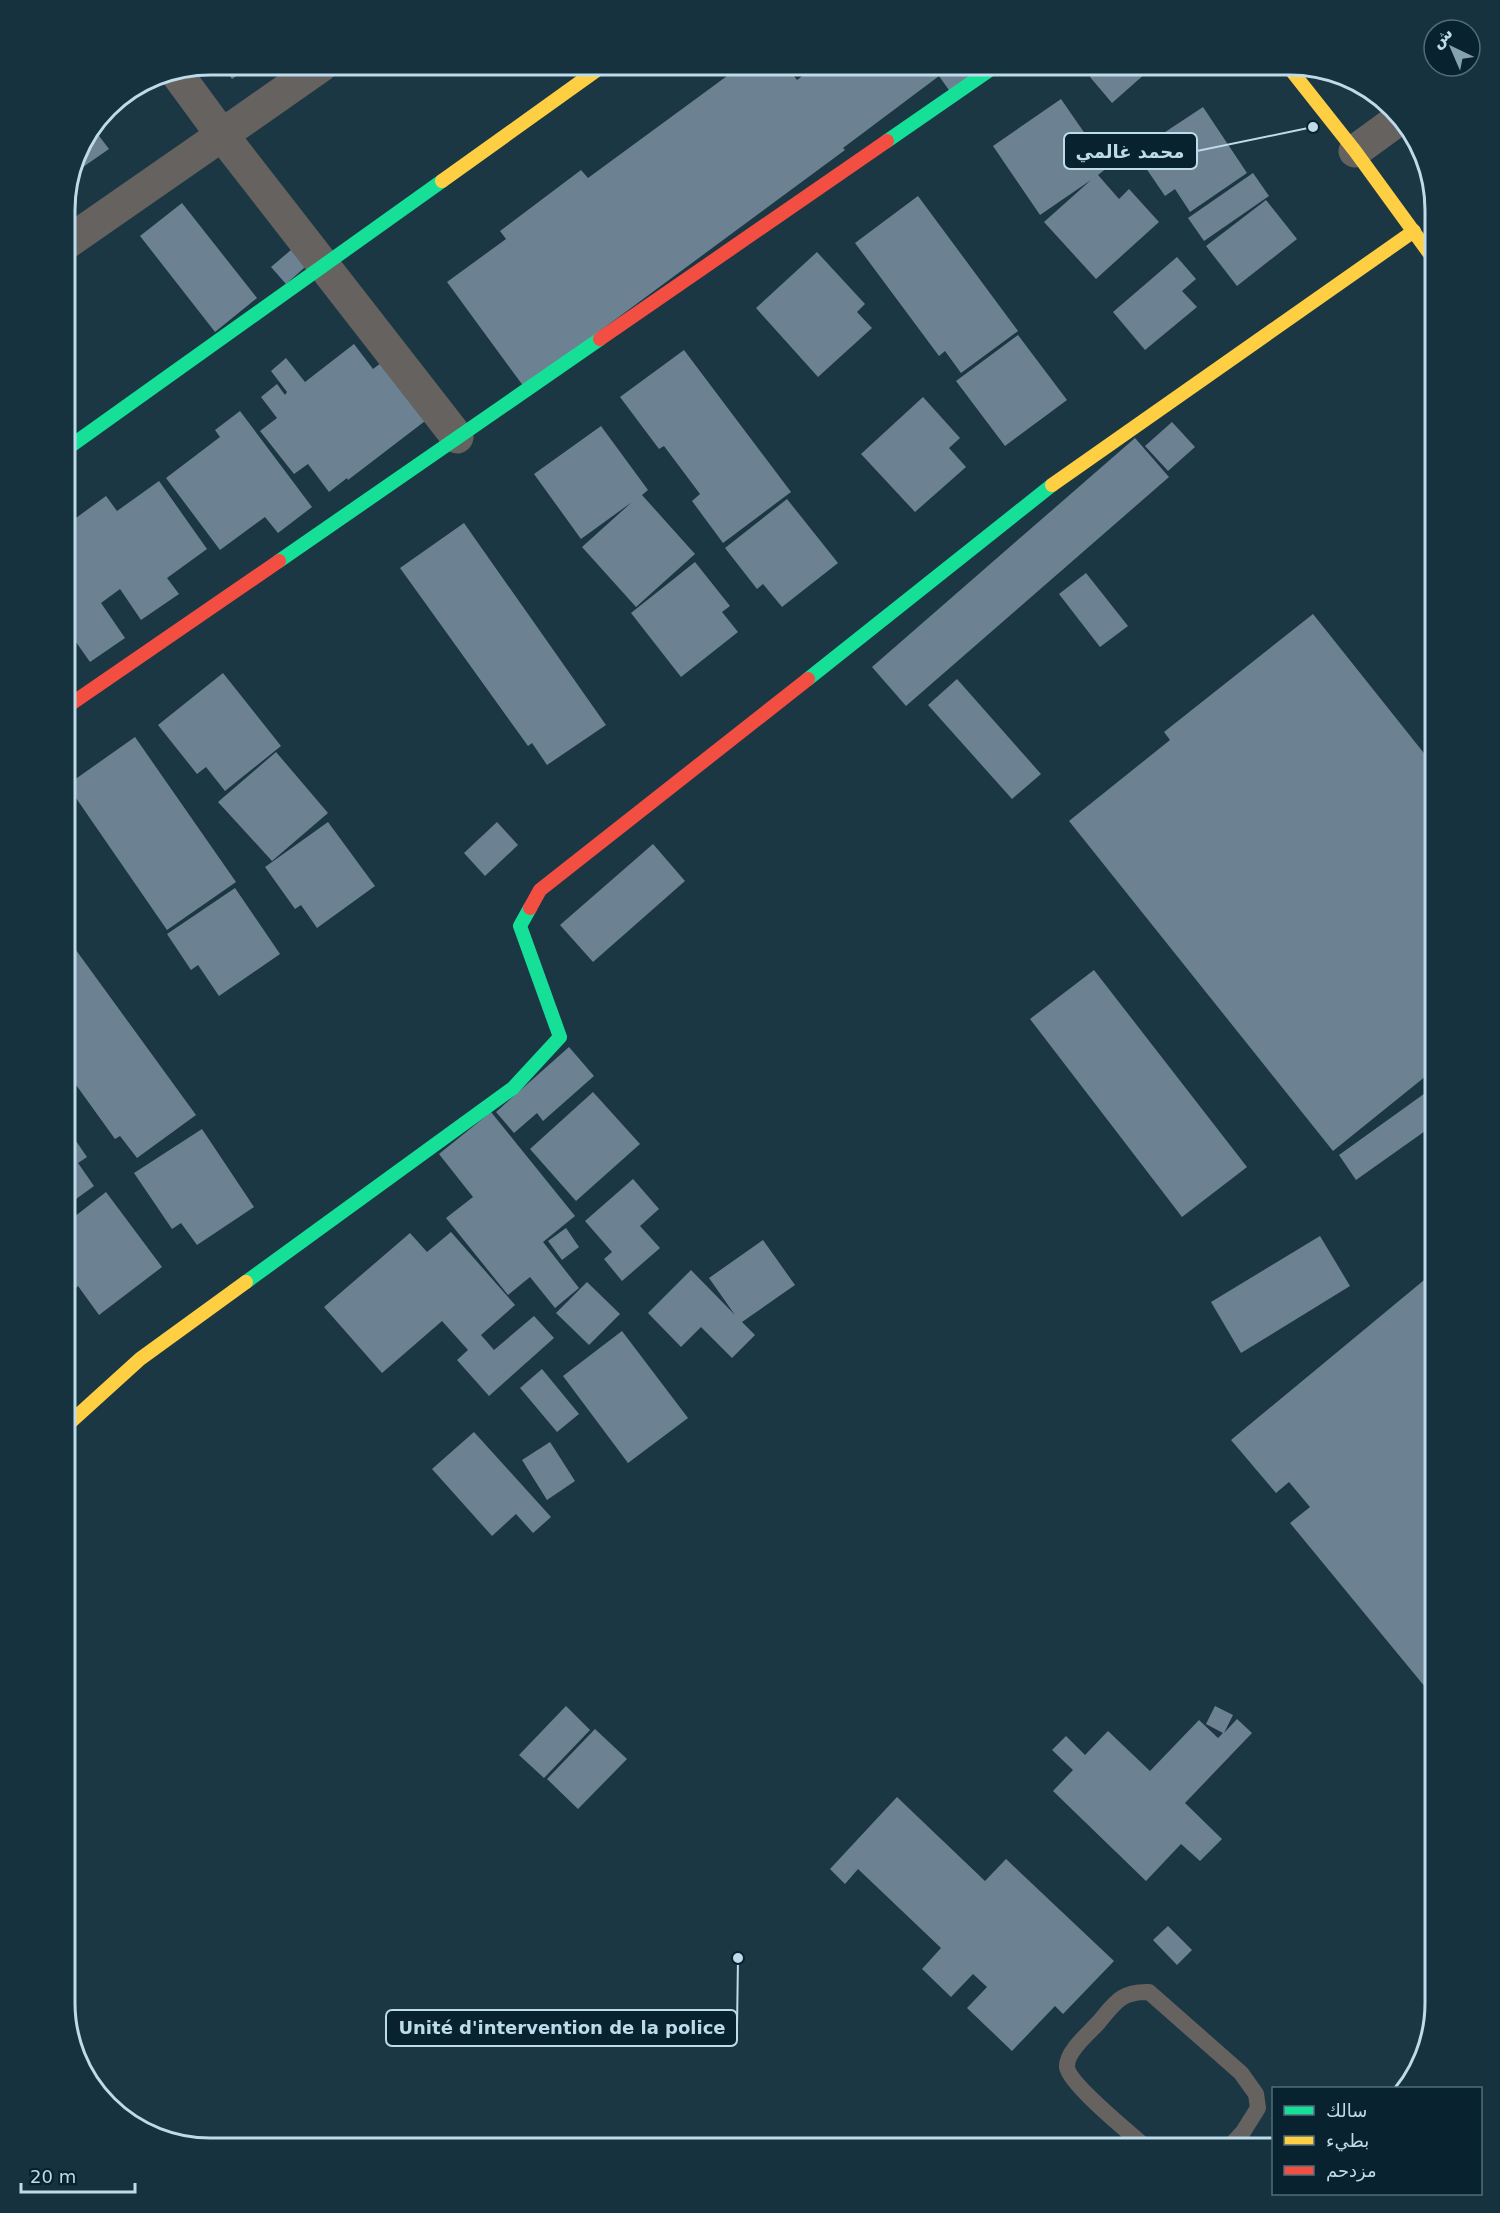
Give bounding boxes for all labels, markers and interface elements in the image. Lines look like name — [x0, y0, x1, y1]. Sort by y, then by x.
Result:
north arrow — [1422, 18, 1482, 78]
text: ش — [1427, 23, 1456, 52]
callout: محمد غالمي — [1064, 133, 1197, 169]
text: محمد غالمي — [1076, 141, 1184, 163]
callout: Unité d'intervention de la police — [386, 2010, 737, 2046]
text: Unité d'intervention de la police — [398, 2017, 726, 2038]
legend — [1272, 2087, 1482, 2195]
text: سالك — [1326, 2100, 1367, 2121]
text: بطيء — [1326, 2130, 1369, 2152]
scale bar — [21, 2156, 135, 2194]
text: مزدحم — [1326, 2160, 1377, 2182]
text: 20 m — [30, 2166, 76, 2187]

